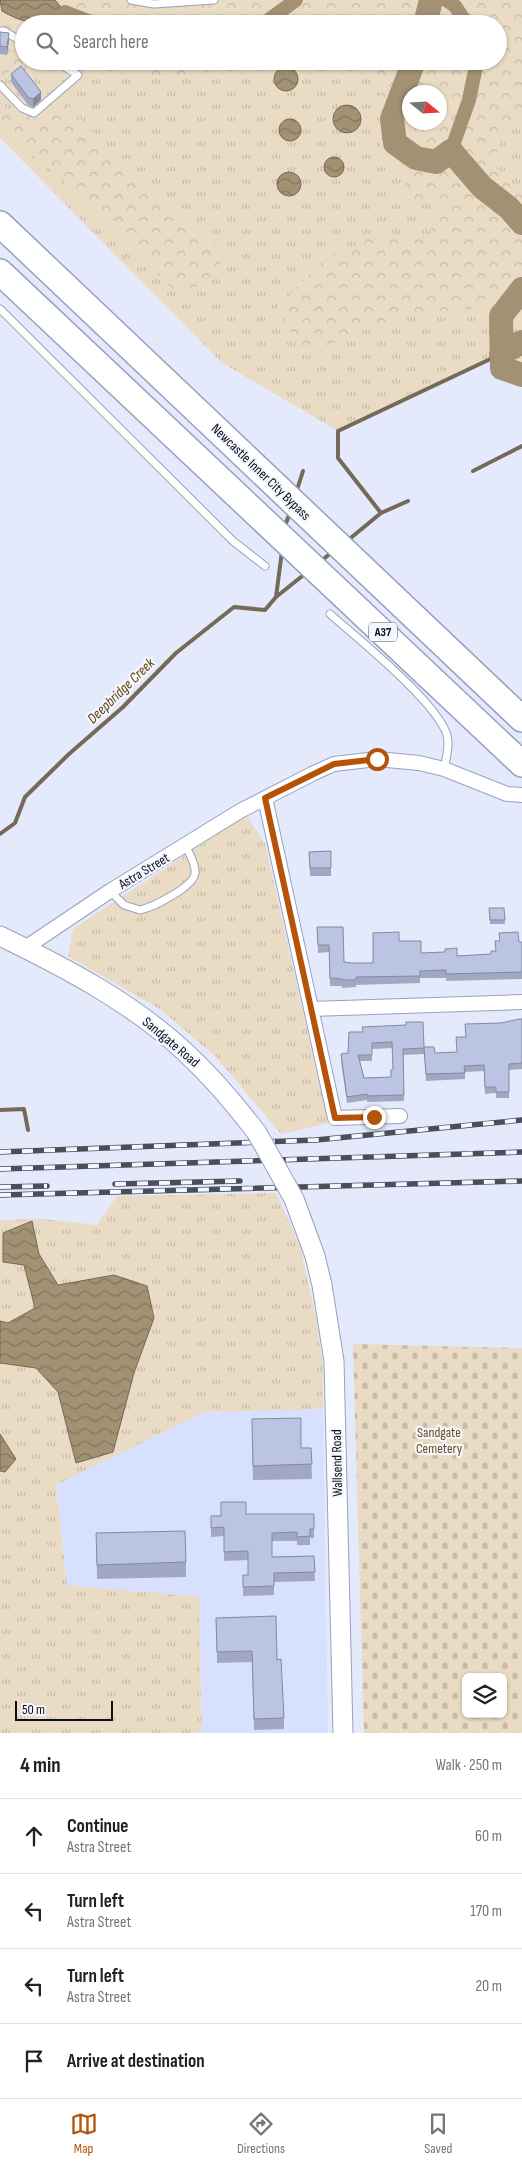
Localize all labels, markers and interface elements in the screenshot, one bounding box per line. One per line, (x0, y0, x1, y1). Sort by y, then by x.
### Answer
search box (15, 15, 507, 70)
icon: search (33, 29, 61, 57)
text: Search here (73, 31, 149, 54)
north arrow (402, 85, 447, 130)
street label: Newcastle Inner City Bypass (208, 420, 314, 524)
road number: A37 (369, 622, 397, 642)
water label: Deepbridge Creek (83, 654, 159, 728)
route start (366, 748, 389, 771)
street label: Astra Street (115, 849, 172, 893)
street label: Sandgate Road (139, 1013, 203, 1071)
route end (363, 1106, 386, 1129)
park label: Sandgate Cemetery (416, 1424, 463, 1457)
street label: Wallsend Road (328, 1429, 346, 1497)
map controls (462, 1673, 507, 1718)
button: layers (462, 1673, 507, 1718)
scale bar (15, 1698, 112, 1721)
text: 50 m (22, 1701, 45, 1718)
text: 4 min (20, 1753, 61, 1778)
text: Walk · 250 m (436, 1756, 502, 1775)
text: Continue (67, 1815, 128, 1838)
icon: ahead (20, 1822, 48, 1850)
text: 60 m (475, 1827, 502, 1846)
text: Astra Street (67, 1838, 131, 1857)
text: Turn left (67, 1890, 124, 1913)
icon: left (20, 1897, 48, 1925)
text: 170 m (470, 1902, 502, 1921)
text: Astra Street (67, 1913, 131, 1932)
text: Turn left (67, 1965, 124, 1988)
icon: left (20, 1972, 48, 2000)
text: 20 m (475, 1977, 502, 1996)
text: Astra Street (67, 1988, 131, 2007)
icon: arrive (20, 2047, 48, 2075)
text: Arrive at destination (67, 2050, 205, 2073)
tab: Map (70, 2110, 98, 2157)
tab: Directions (237, 2110, 285, 2157)
tab: Saved (424, 2110, 452, 2157)

